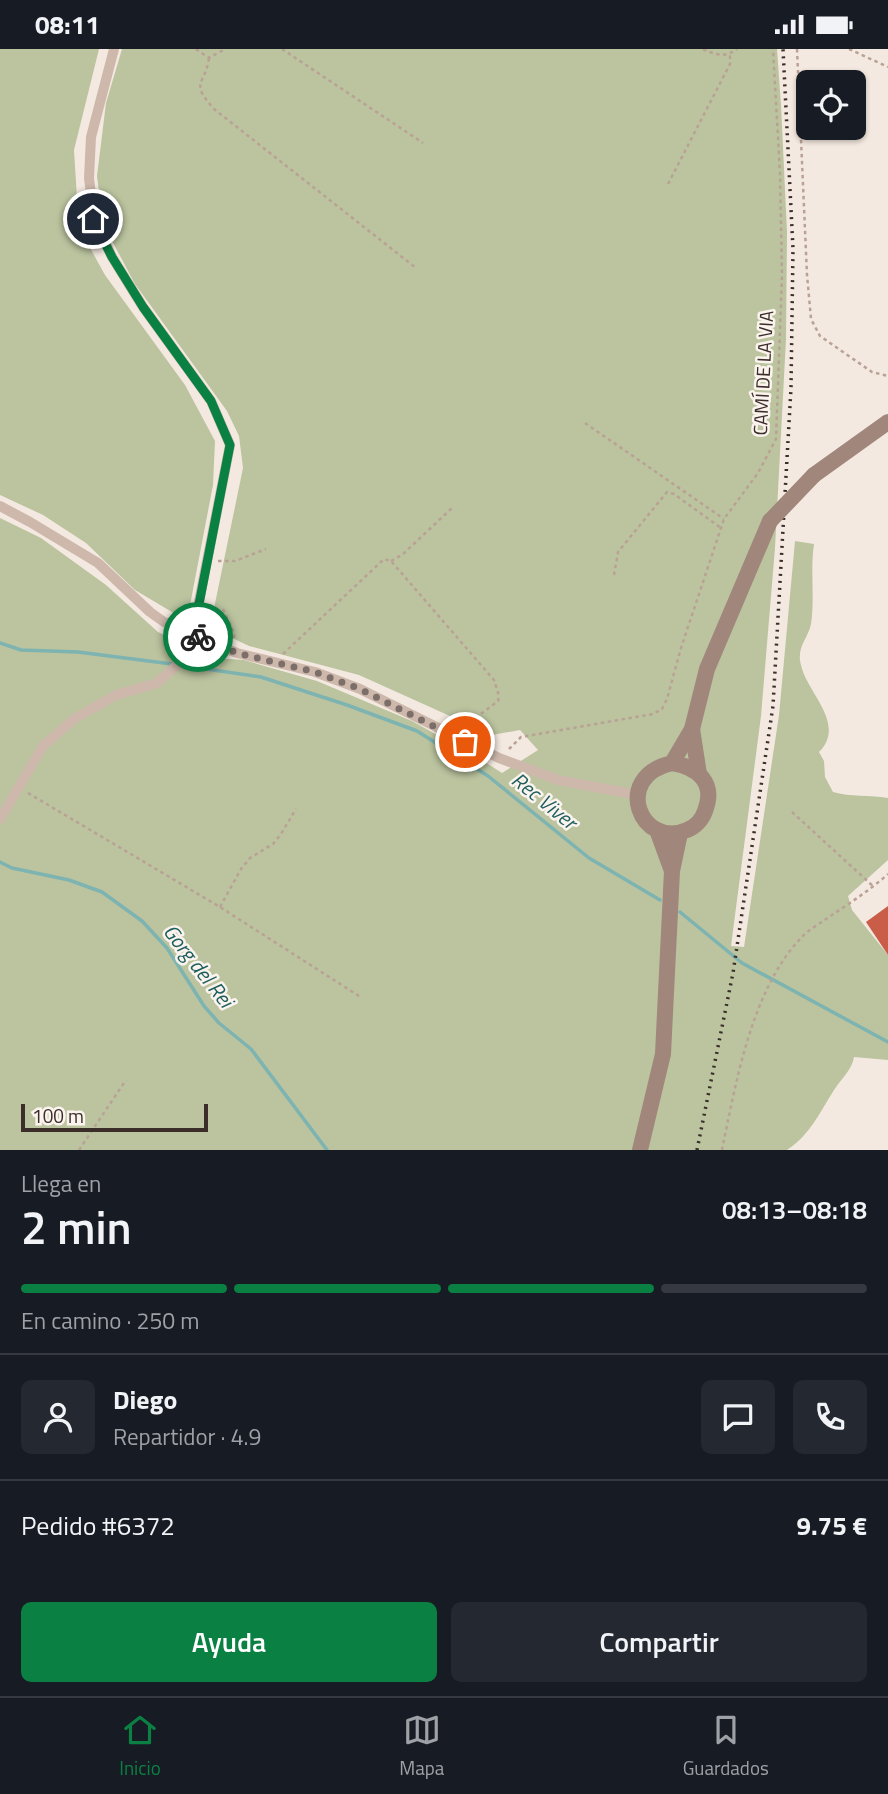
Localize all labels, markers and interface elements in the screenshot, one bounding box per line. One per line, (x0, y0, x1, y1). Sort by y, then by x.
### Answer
text: 08:11 (35, 5, 100, 44)
map controls (796, 70, 866, 140)
button: locate (796, 70, 866, 140)
pin (63, 189, 123, 249)
icon: home (74, 200, 112, 238)
street label: CAMÍ DE LA VIA (745, 310, 780, 436)
courier (163, 602, 233, 672)
icon: bike (179, 618, 217, 656)
pin (435, 712, 495, 772)
icon: bag (446, 723, 484, 761)
water label: Rec Viver (505, 764, 586, 838)
water label: Gorg del Rei (156, 917, 243, 1016)
scale bar (21, 1101, 208, 1133)
text: 100 m (32, 1101, 84, 1130)
text: Llega en (21, 1166, 101, 1201)
text: 08:13–08:18 (722, 1190, 867, 1229)
text: 2 min (21, 1192, 132, 1262)
text: En camino · 250 m (21, 1303, 199, 1338)
button: person (21, 1380, 95, 1454)
text: Diego (113, 1380, 177, 1419)
button: chat (701, 1380, 775, 1454)
button: phone (793, 1380, 867, 1454)
text: Repartidor · 4.9 (113, 1419, 261, 1454)
text: Pedido #6372 (21, 1506, 175, 1545)
text: 9.75 € (796, 1506, 867, 1545)
button: Ayuda (21, 1602, 437, 1682)
button: Compartir (451, 1602, 867, 1682)
tab: Inicio (119, 1711, 161, 1782)
tab: Mapa (399, 1711, 444, 1782)
tab: Guardados (683, 1711, 769, 1782)

